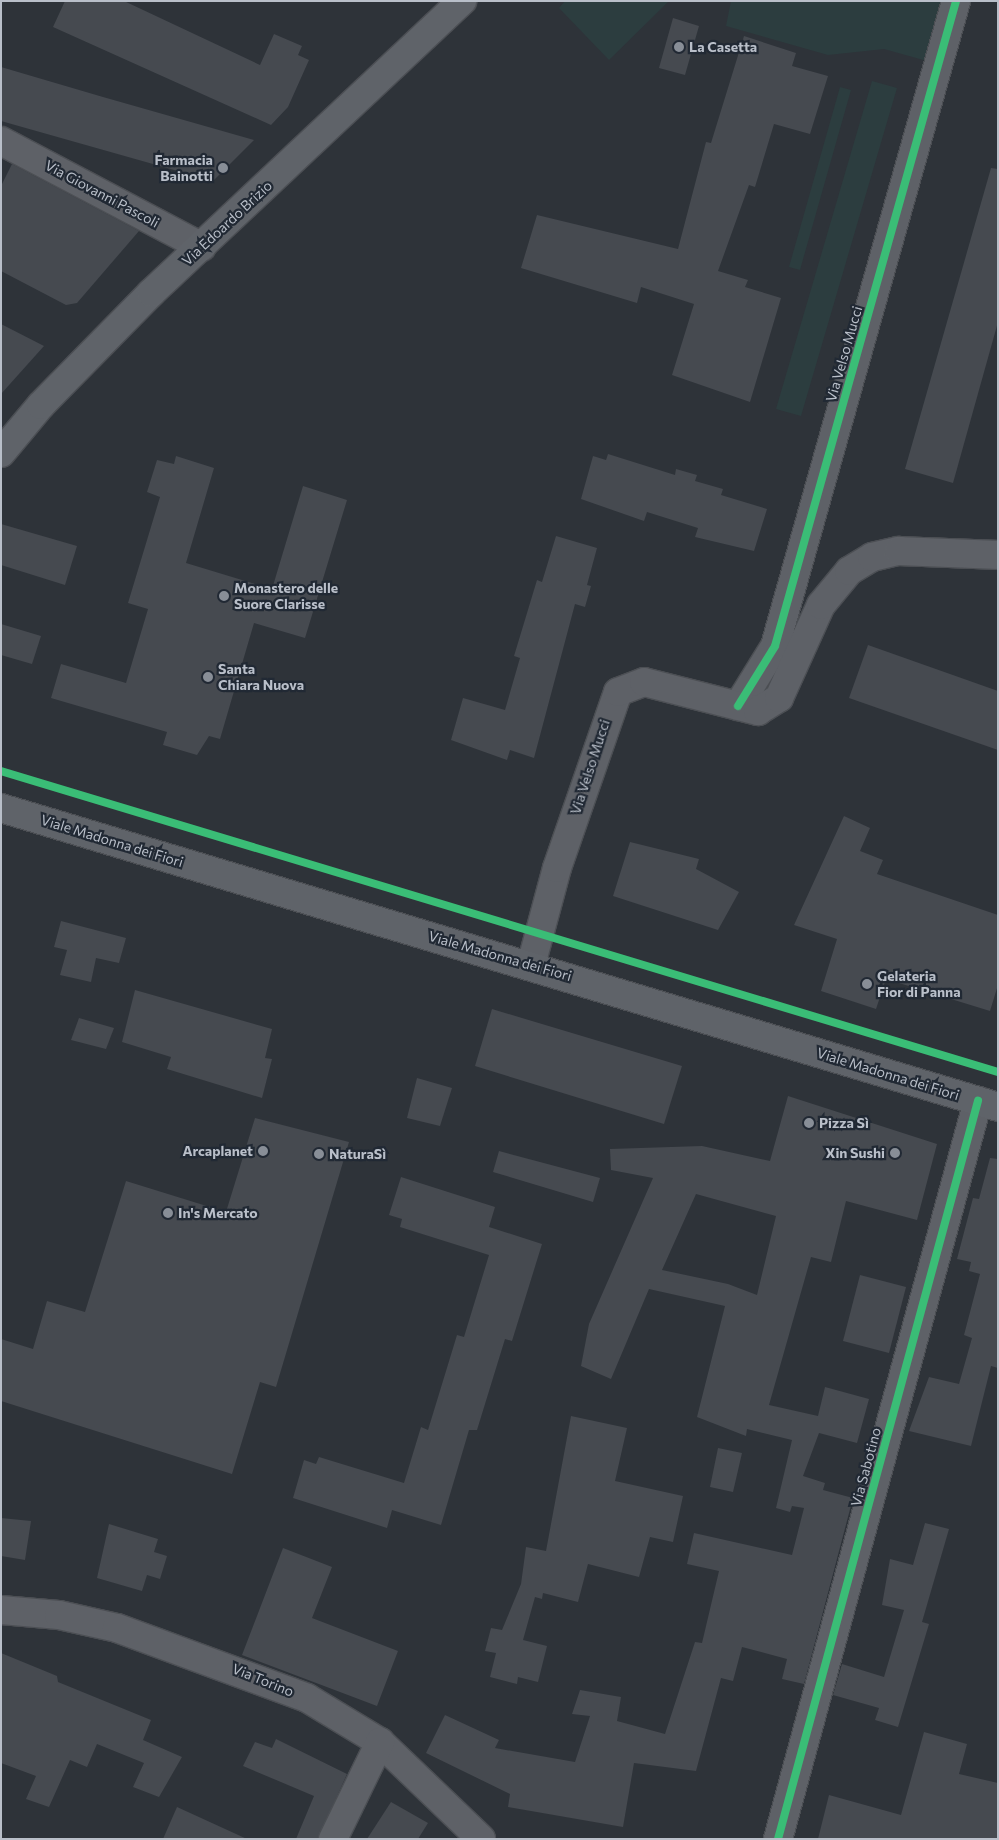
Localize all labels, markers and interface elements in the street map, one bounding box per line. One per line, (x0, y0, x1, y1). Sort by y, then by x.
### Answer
place label: La Casetta (689, 39, 757, 55)
marker: La Casetta (673, 41, 685, 53)
place label: Farmacia Bainotti (154, 152, 213, 184)
street label: Via Giovanni Pascoli (42, 157, 162, 231)
marker: Farmacia Bainotti (217, 162, 229, 174)
street label: Via Edoardo Brizio (179, 177, 275, 269)
street label: Via Velso Mucci (822, 304, 866, 404)
place label: Monastero delle Suore Clarisse (234, 580, 338, 612)
marker: Monastero delle Suore Clarisse (218, 590, 230, 602)
place label: Santa Chiara Nuova (218, 661, 304, 694)
marker: Santa Chiara Nuova (202, 671, 214, 683)
street label: Via Velso Mucci (567, 717, 613, 817)
street label: Viale Madonna dei Fiori (39, 811, 185, 871)
street label: Viale Madonna dei Fiori (426, 928, 574, 984)
place label: Gelateria Fior di Panna (877, 968, 961, 1000)
marker: Gelateria Fior di Panna (861, 978, 873, 990)
street label: Viale Madonna dei Fiori (815, 1044, 961, 1104)
place label: Pizza Sì (819, 1115, 869, 1131)
marker: Pizza Sì (803, 1117, 815, 1129)
place label: Arcaplanet (182, 1143, 253, 1159)
marker: Arcaplanet (257, 1145, 269, 1157)
place label: Xin Sushi (825, 1145, 885, 1161)
place label: NaturaSì (329, 1146, 386, 1162)
marker: Xin Sushi (889, 1147, 901, 1159)
marker: NaturaSì (313, 1148, 325, 1160)
place label: In's Mercato (178, 1205, 258, 1221)
marker: In's Mercato (162, 1207, 174, 1219)
street label: Via Sabotino (847, 1426, 885, 1508)
street label: Via Torino (230, 1660, 296, 1700)

